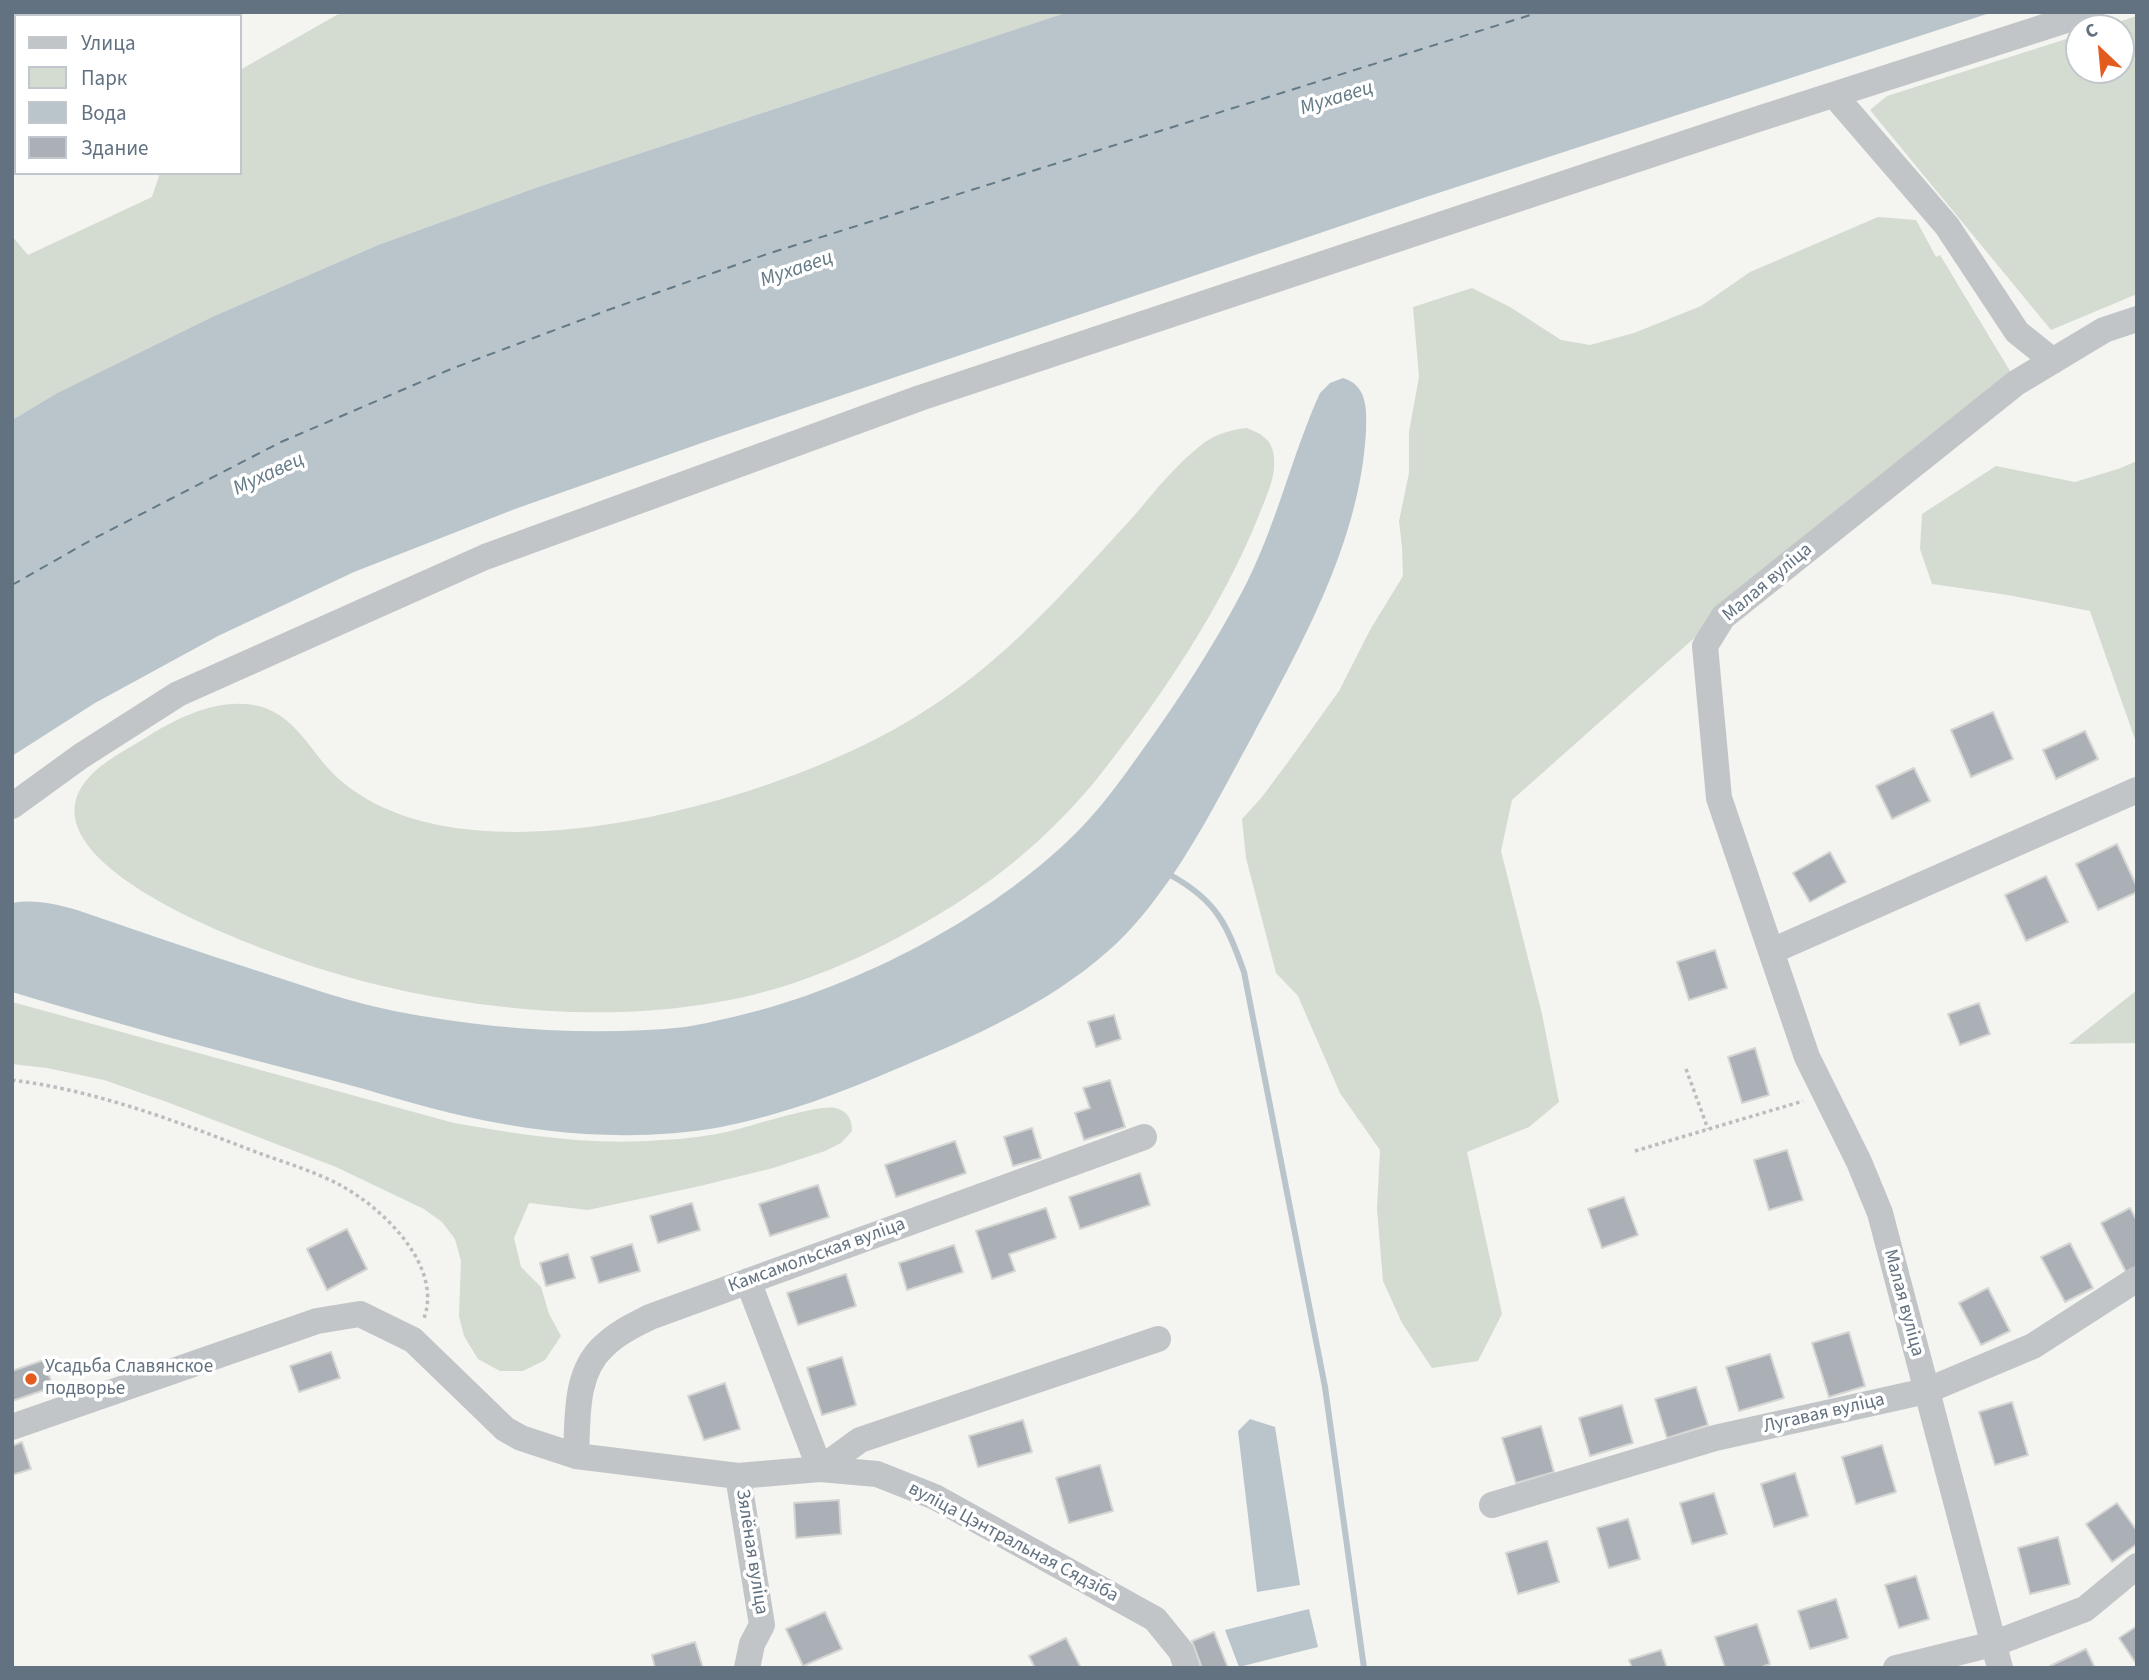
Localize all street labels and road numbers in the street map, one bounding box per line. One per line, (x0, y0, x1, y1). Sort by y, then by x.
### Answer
street label: Малая вуліца (1719, 539, 1817, 627)
street label: Камсамольская вуліца (725, 1213, 909, 1299)
street label: Малая вуліца (1878, 1247, 1928, 1359)
street label: Лугавая вуліца (1761, 1389, 1887, 1439)
street label: вуліца Цэнтральная Сядзіба (904, 1478, 1122, 1608)
street label: Зялёная вуліца (730, 1488, 772, 1616)

